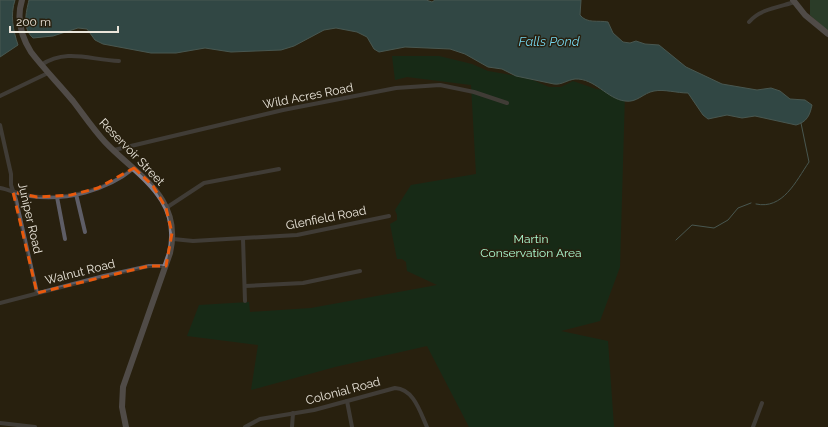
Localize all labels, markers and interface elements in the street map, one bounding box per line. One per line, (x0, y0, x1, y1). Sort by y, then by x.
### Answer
scale bar (10, 8, 118, 34)
text: 200 m (16, 15, 51, 29)
water label: Falls Pond (518, 34, 580, 49)
street label: Wild Acres Road (262, 80, 354, 112)
street label: Reservoir Street (96, 116, 168, 188)
street label: Juniper Road (15, 181, 45, 255)
street label: Glenfield Road (285, 203, 367, 233)
park label: Martin Conservation Area (480, 232, 582, 260)
street label: Walnut Road (44, 257, 116, 287)
street label: Colonial Road (304, 374, 382, 408)

